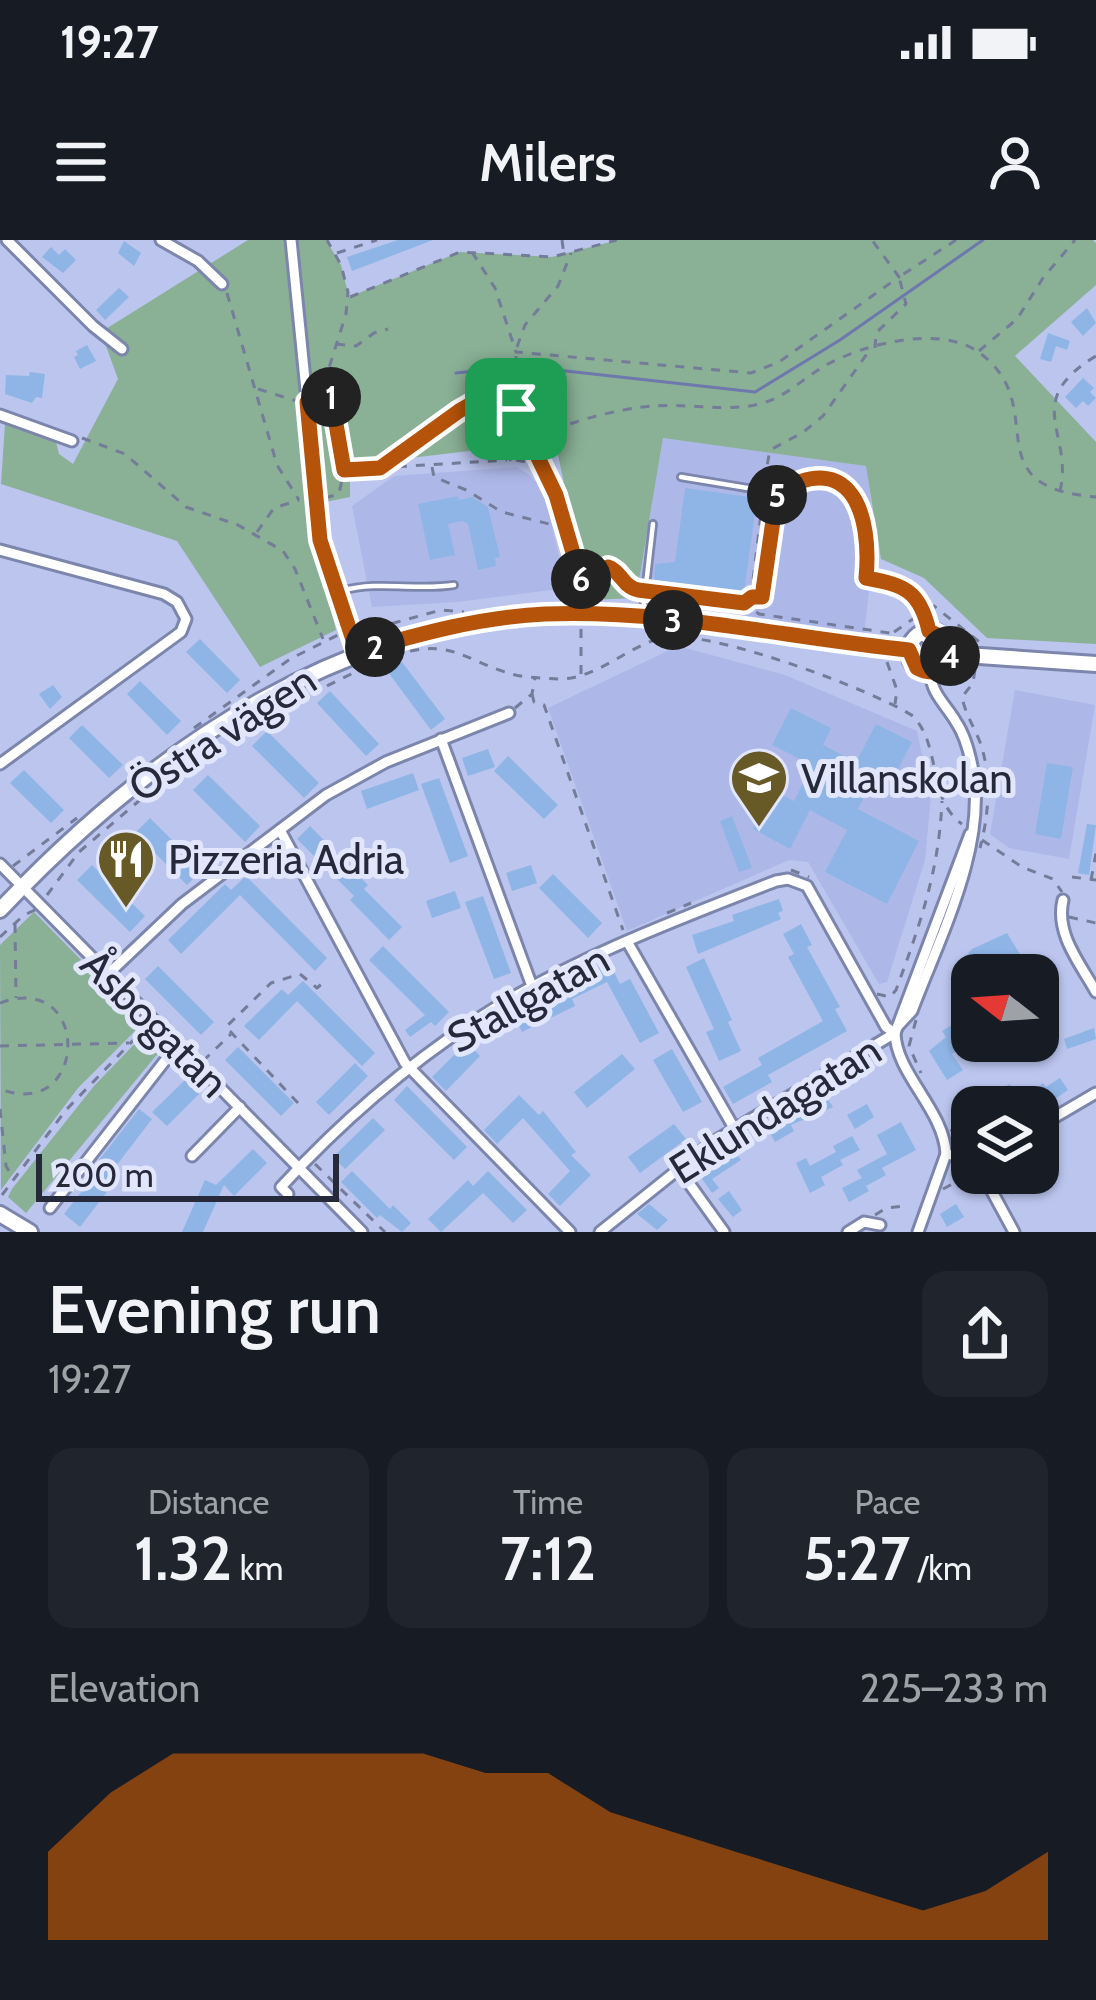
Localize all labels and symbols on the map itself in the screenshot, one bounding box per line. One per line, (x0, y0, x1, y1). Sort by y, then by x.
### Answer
pin (465, 358, 567, 460)
pin: 1 (301, 367, 361, 427)
pin: 5 (747, 465, 807, 525)
pin: 6 (551, 549, 611, 609)
pin: 3 (643, 590, 703, 650)
pin: 2 (345, 617, 405, 677)
pin: 4 (920, 626, 980, 686)
street label: Östra vägen (119, 653, 325, 813)
school or university icon: Villanskolan (728, 747, 790, 829)
place label: Villanskolan (801, 752, 1013, 804)
restaurant icon: Pizzeria Adria (95, 828, 157, 910)
place label: Pizzeria Adria (168, 833, 404, 885)
street label: Stallgatan (438, 932, 618, 1064)
street label: Åsbogatan (70, 938, 240, 1108)
north arrow (951, 954, 1059, 1062)
street label: Eklundagatan (660, 1024, 890, 1194)
scale bar (36, 1148, 339, 1201)

